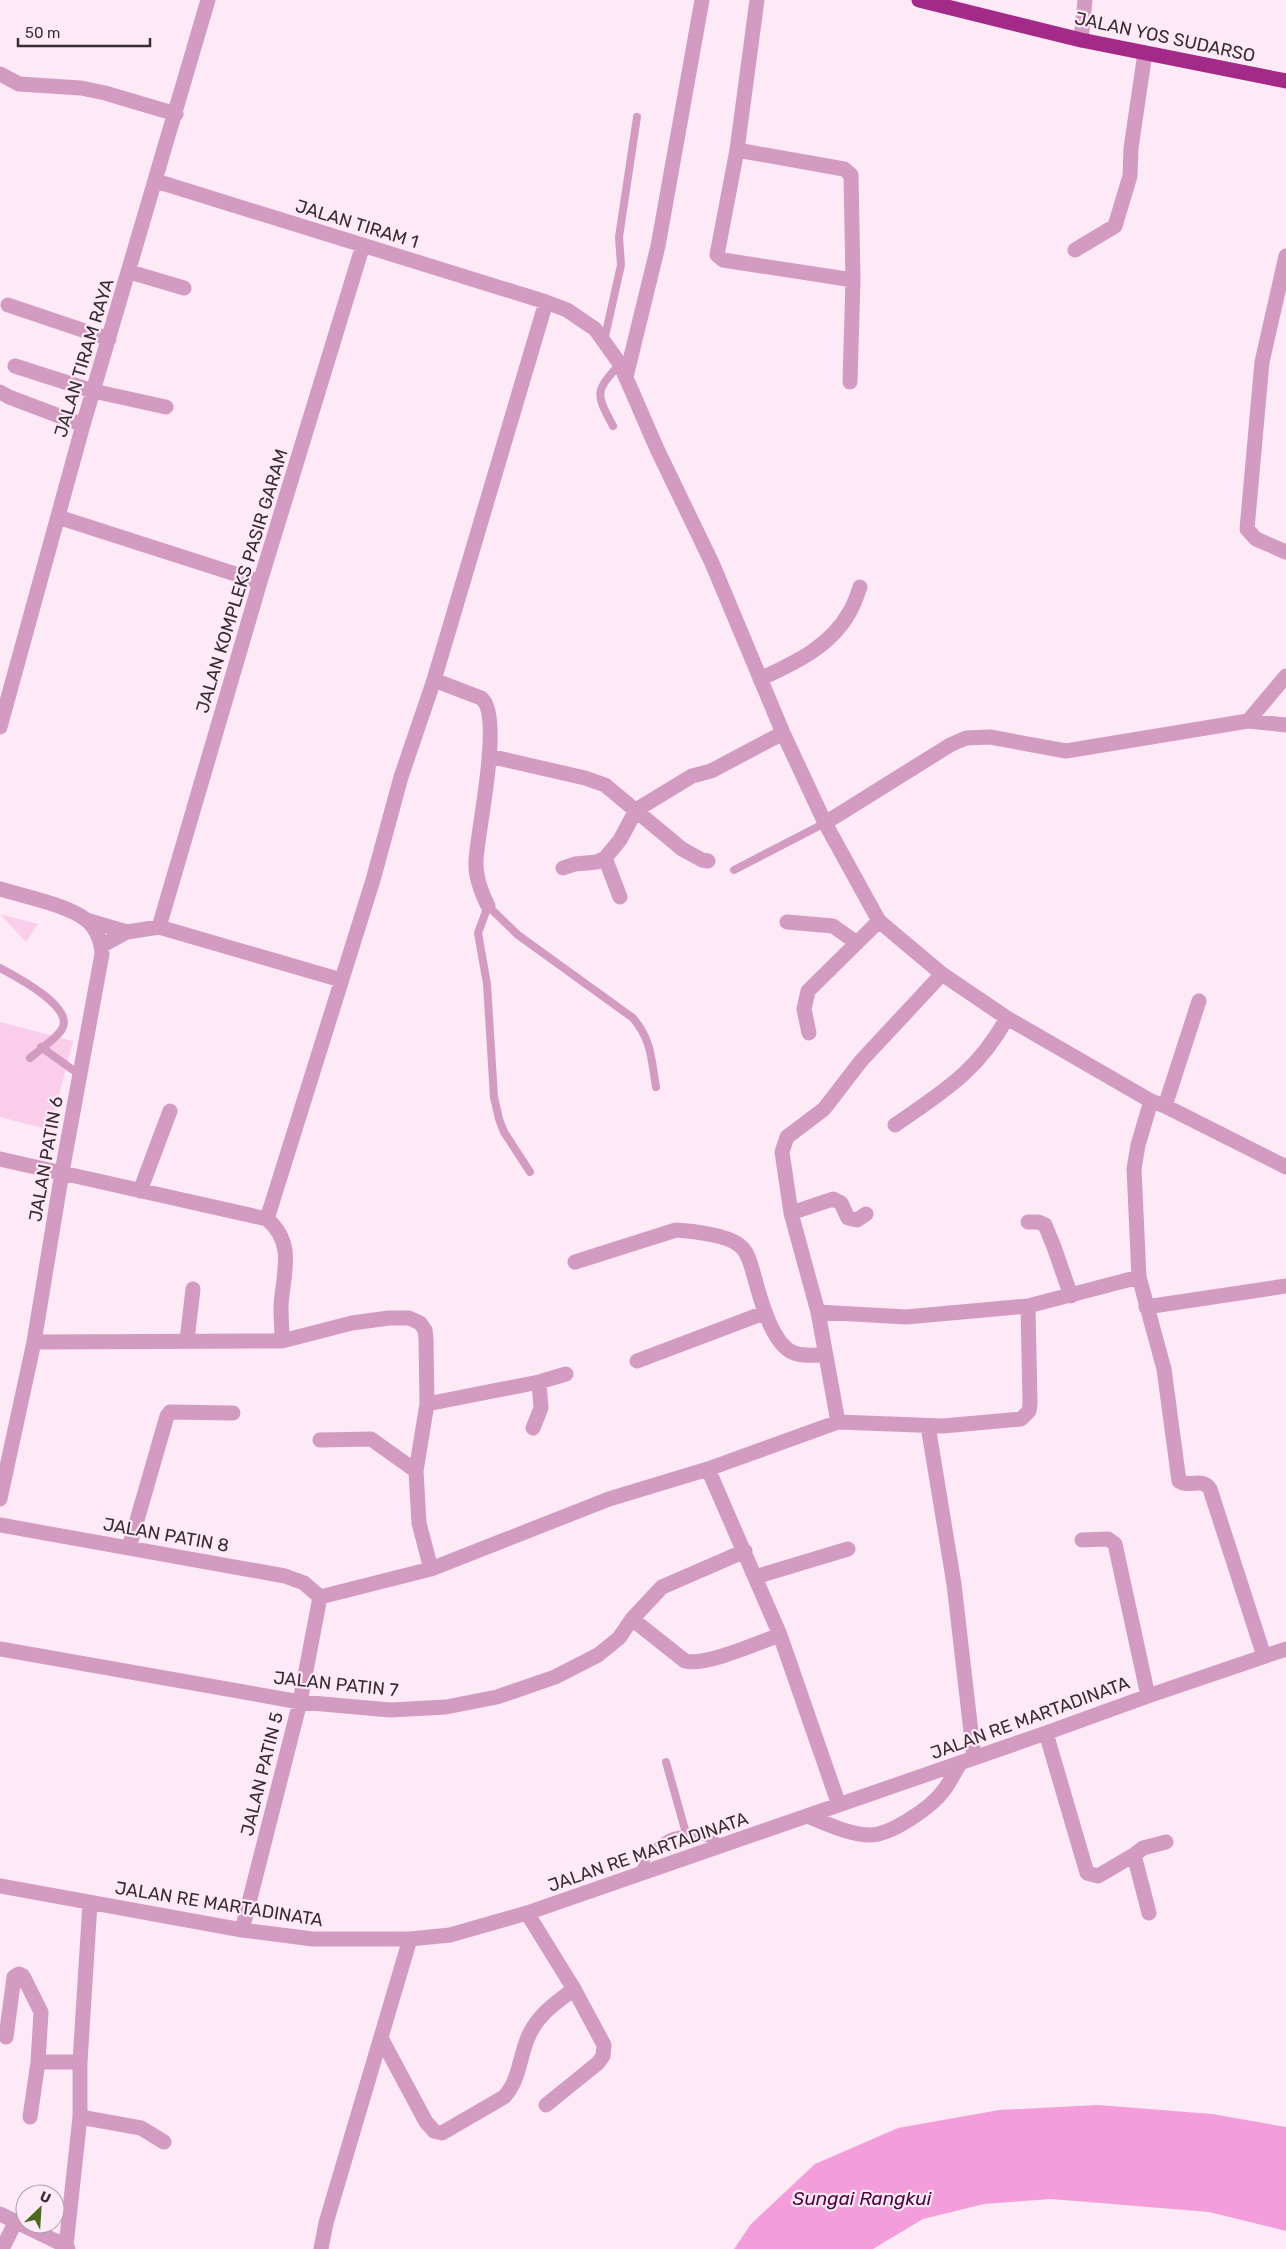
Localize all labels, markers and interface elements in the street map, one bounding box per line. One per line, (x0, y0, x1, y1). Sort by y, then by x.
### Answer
street label: JALAN YOS SUDARSO (1073, 7, 1257, 67)
scale bar (18, 15, 150, 47)
text: 50 m (25, 24, 60, 42)
street label: JALAN TIRAM 1 (293, 195, 421, 253)
street label: JALAN TIRAM RAYA (49, 276, 119, 440)
street label: JALAN KOMPLEKS PASIR GARAM (191, 446, 293, 716)
street label: JALAN PATIN 6 (24, 1094, 68, 1223)
street label: JALAN PATIN 8 (101, 1513, 231, 1557)
street label: JALAN PATIN 7 (272, 1667, 400, 1701)
street label: JALAN RE MARTADINATA (927, 1672, 1133, 1764)
street label: JALAN PATIN 5 (236, 1710, 288, 1838)
street label: JALAN RE MARTADINATA (545, 1807, 751, 1897)
street label: JALAN RE MARTADINATA (113, 1877, 325, 1931)
north arrow (15, 2184, 65, 2234)
water label: Sungai Rangkui (793, 2187, 932, 2210)
text: U (37, 2188, 53, 2208)

